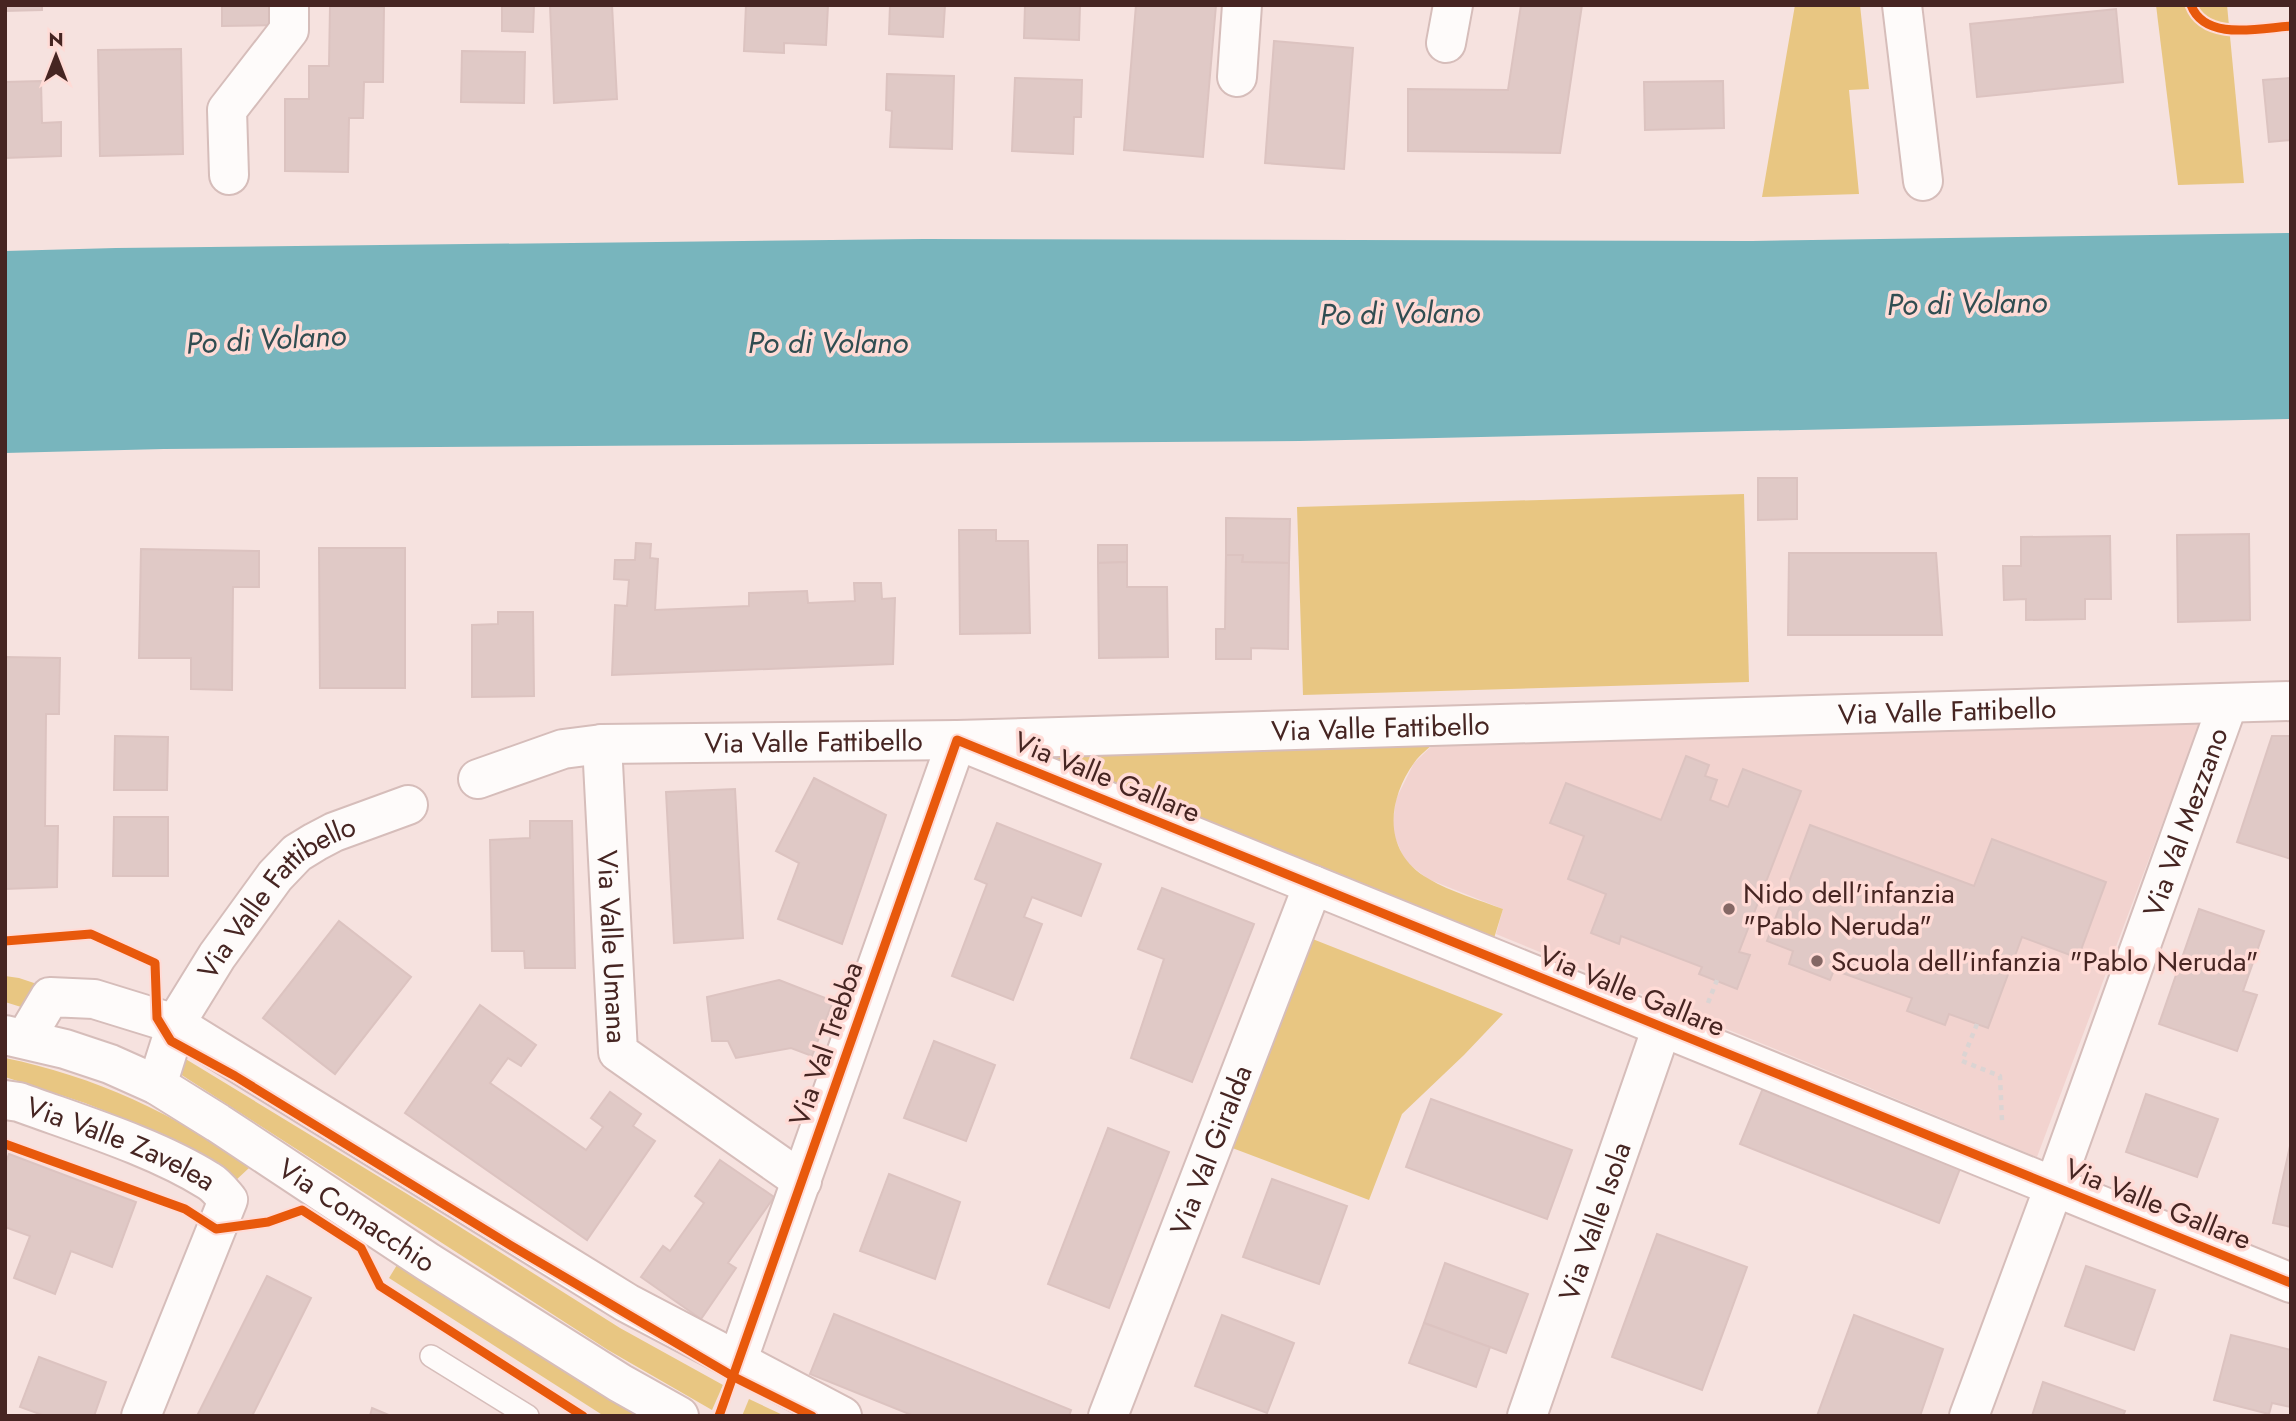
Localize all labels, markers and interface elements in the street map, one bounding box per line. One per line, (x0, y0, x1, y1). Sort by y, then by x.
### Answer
north arrow (21, 21, 91, 91)
text: N (48, 26, 64, 53)
water label: Po di Volano (1886, 280, 2048, 326)
water label: Po di Volano (1319, 290, 1481, 336)
water label: Po di Volano (185, 313, 347, 365)
water label: Po di Volano (748, 321, 908, 364)
street label: Via Valle Fattibello (1837, 687, 2057, 735)
street label: Via Valle Fattibello (1271, 704, 1490, 751)
street label: Via Valle Fattibello (704, 720, 923, 763)
street label: Via Valle Gallare (1008, 721, 1206, 833)
street label: Via Val Mezzano (2132, 722, 2238, 922)
street label: Via Valle Fattibello (187, 805, 361, 987)
street label: Via Valle Umana (587, 849, 638, 1044)
place label: Nido dell'infanzia "Pablo Neruda" (1743, 873, 1955, 946)
marker: Nido dell'infanzia "Pablo Neruda" (1721, 901, 1737, 917)
street label: Via Valle Gallare (1533, 935, 1731, 1047)
place label: Scuola dell'infanzia "Pablo Neruda" (1831, 941, 2259, 982)
marker: Scuola dell'infanzia "Pablo Neruda" (1809, 953, 1825, 969)
street label: Via Val Trebba (779, 956, 873, 1132)
street label: Via Val Giralda (1159, 1059, 1262, 1241)
street label: Via Valle Zavelea (20, 1086, 224, 1201)
street label: Via Valle Isola (1548, 1136, 1641, 1306)
street label: Via Comacchio (270, 1148, 444, 1282)
street label: Via Valle Gallare (2059, 1148, 2257, 1260)

